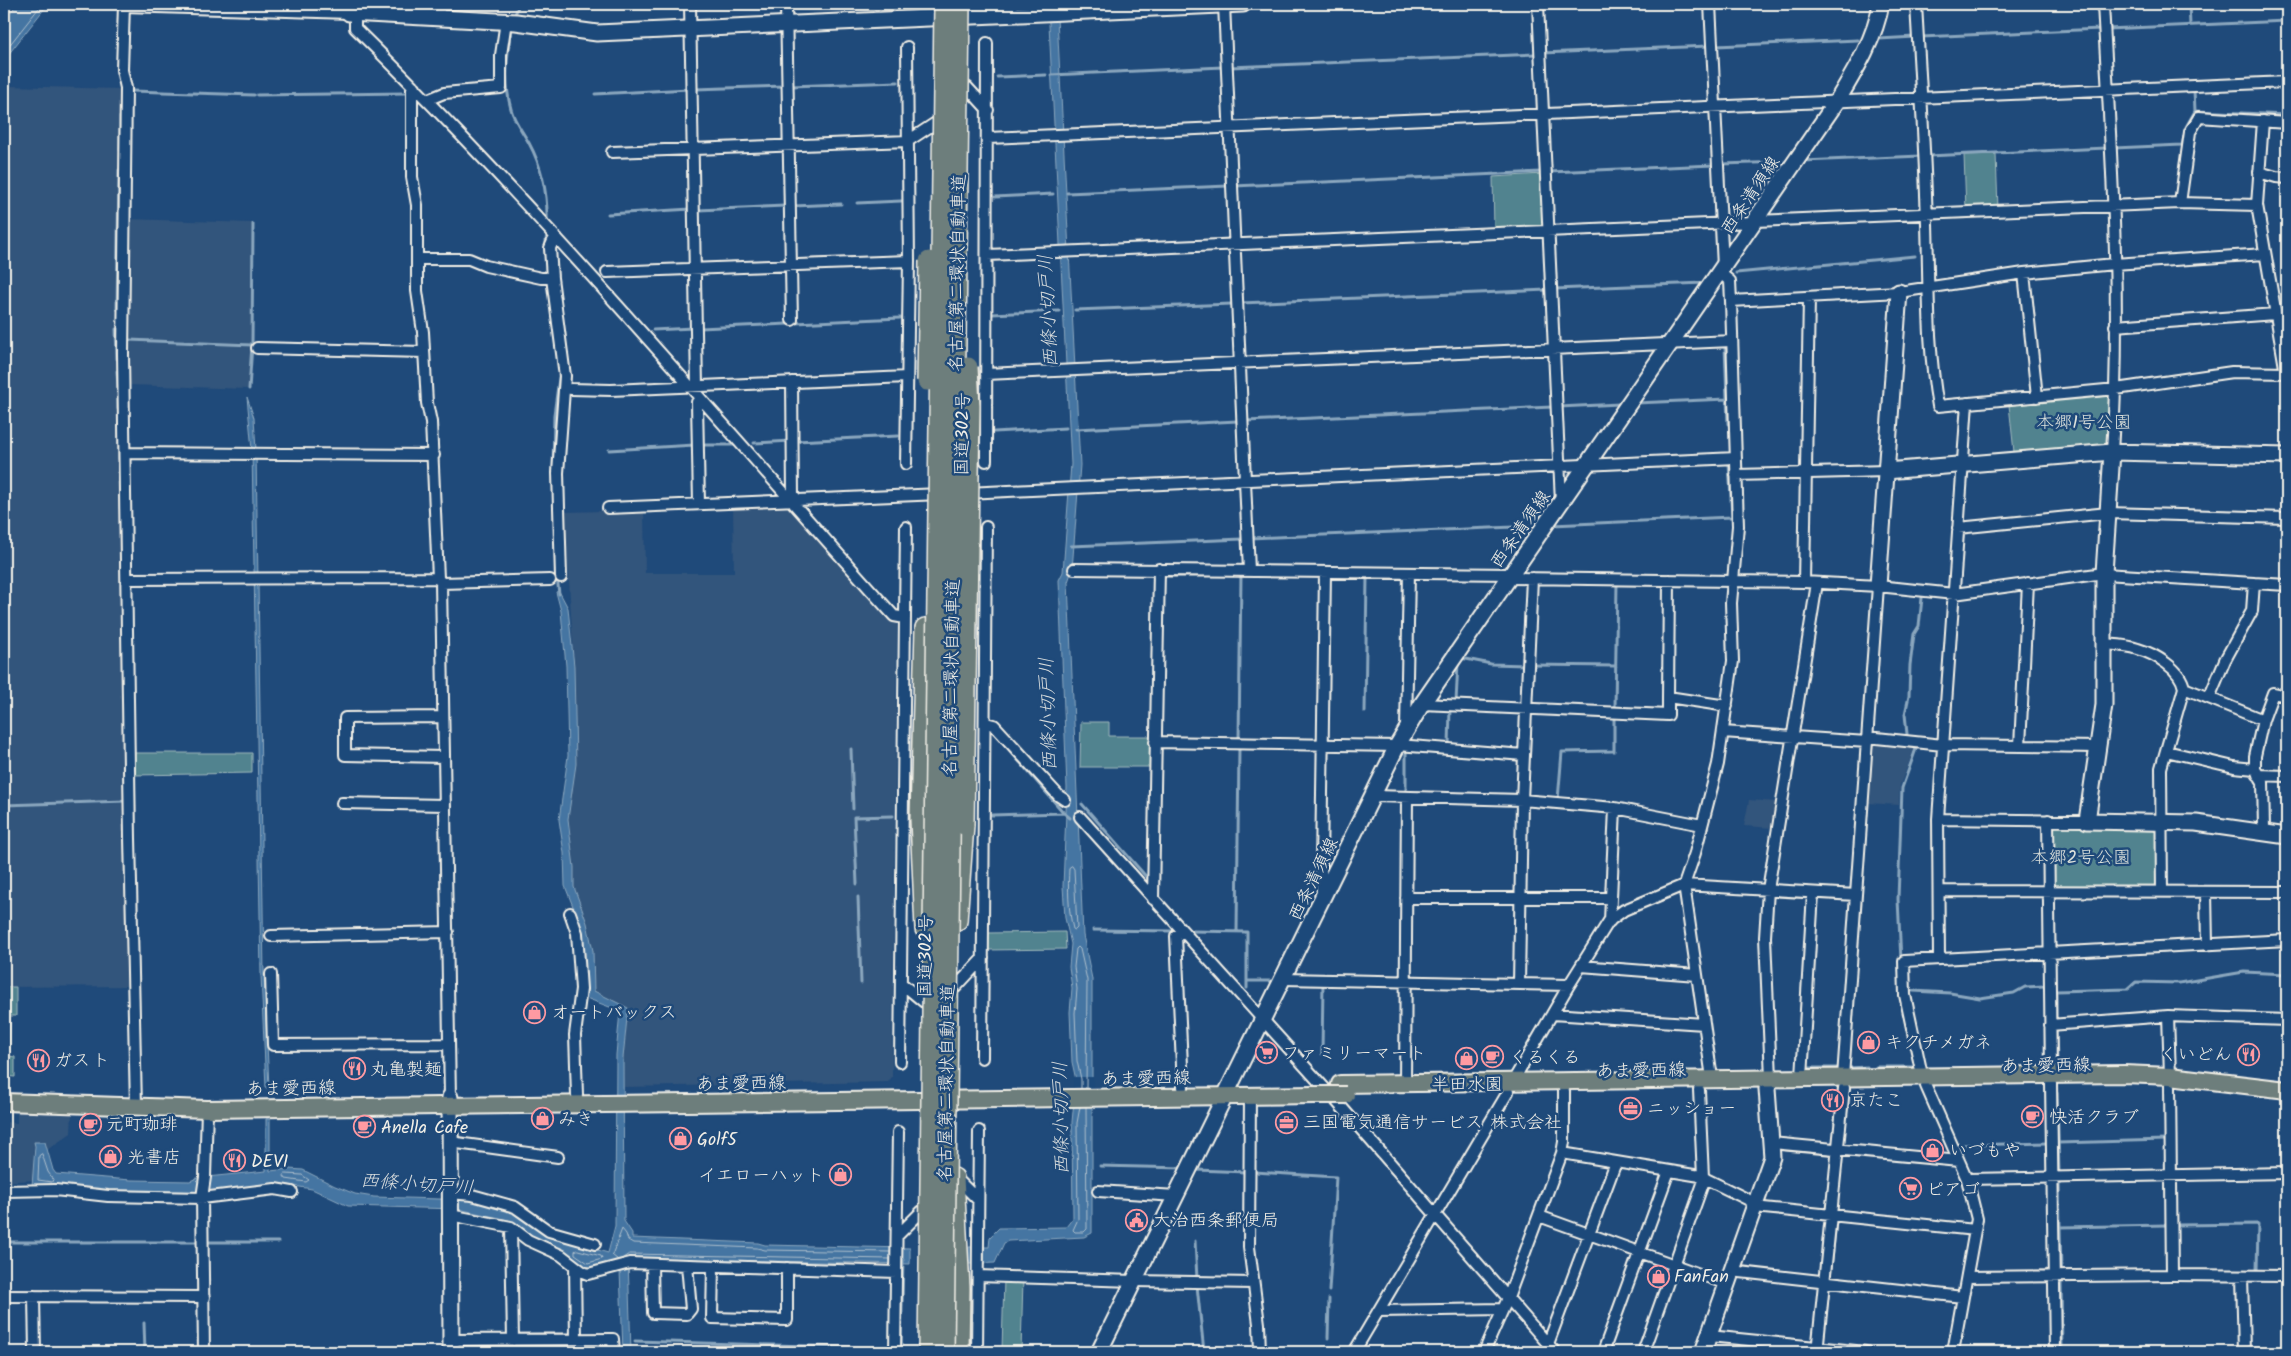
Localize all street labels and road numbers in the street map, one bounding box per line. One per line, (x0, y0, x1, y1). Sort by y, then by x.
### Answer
street label: 西条清須線 (1714, 150, 1788, 241)
street label: 名古屋第二環状自動車道 (942, 174, 975, 372)
street label: 国道302号 (948, 392, 979, 476)
street label: 西条清須線 (1484, 485, 1559, 575)
street label: 名古屋第二環状自動車道 (936, 579, 969, 777)
street label: 西条清須線 (1282, 833, 1347, 926)
street label: 国道302号 (911, 914, 942, 998)
street label: 名古屋第二環状自動車道 (931, 984, 964, 1182)
street label: あま愛西線 (2001, 1051, 2091, 1082)
street label: あま愛西線 (1596, 1056, 1686, 1087)
street label: あま愛西線 (1101, 1064, 1191, 1095)
street label: あま愛西線 (696, 1069, 786, 1100)
street label: あま愛西線 (246, 1074, 336, 1105)

